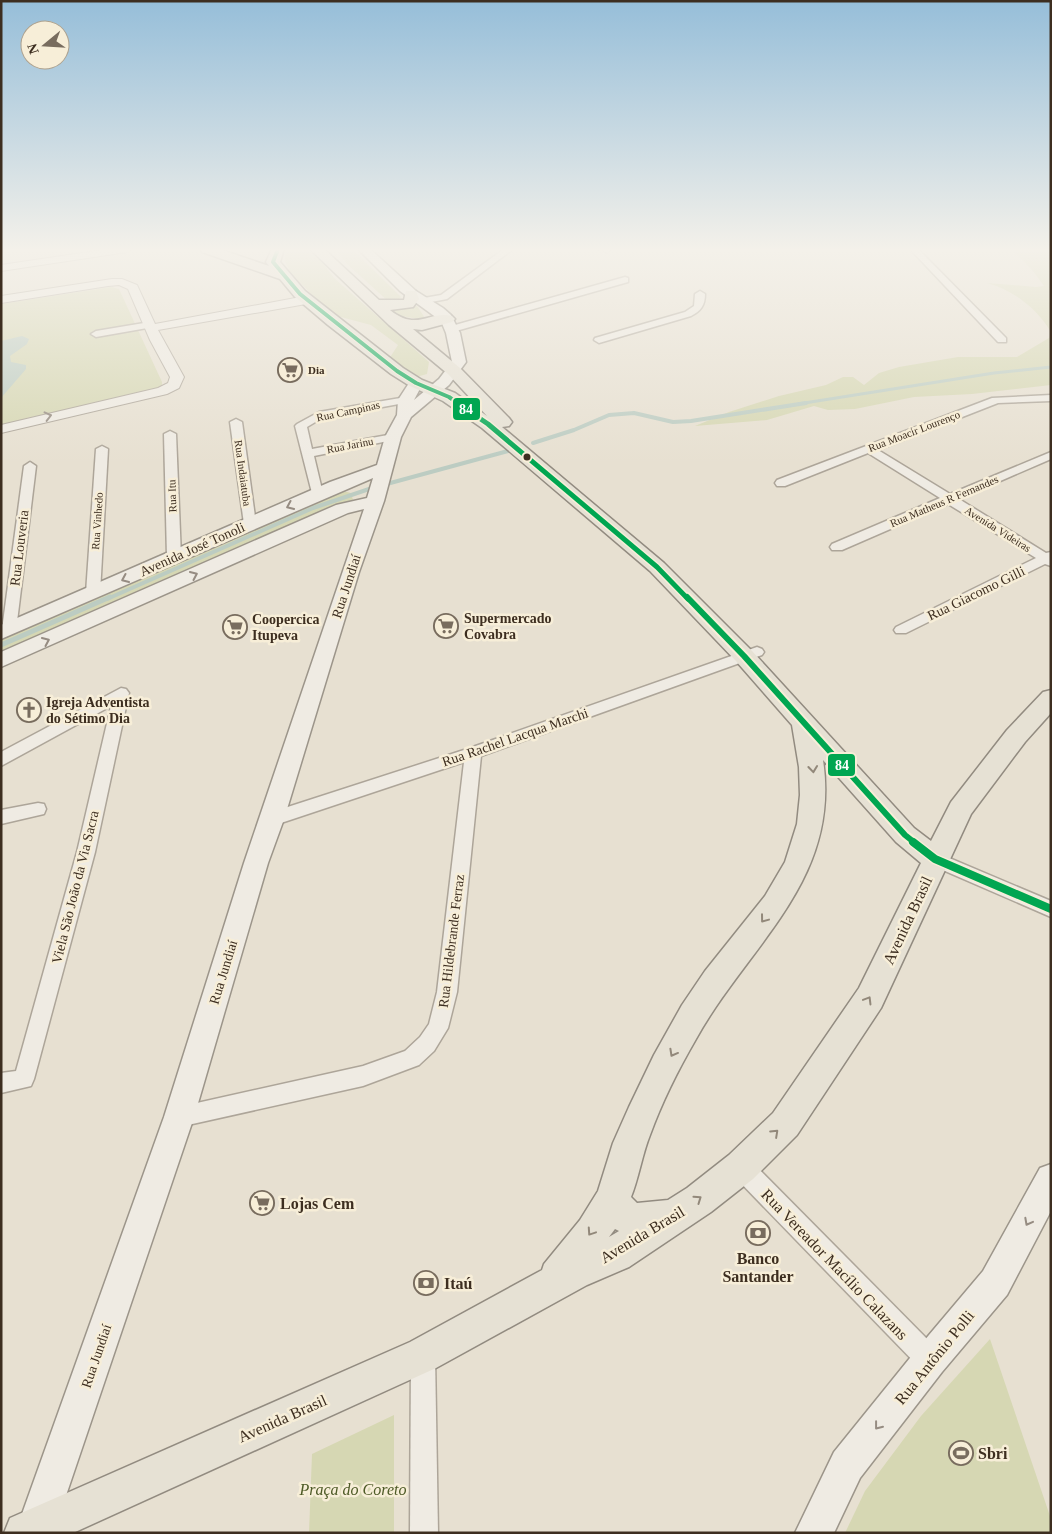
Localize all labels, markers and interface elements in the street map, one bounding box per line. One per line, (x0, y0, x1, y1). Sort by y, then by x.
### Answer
north arrow (20, 20, 70, 70)
text: N (24, 42, 42, 56)
supermarket icon: Dia (277, 357, 303, 383)
place label: Dia (308, 364, 325, 376)
line badge: 84 (452, 397, 481, 421)
street label: Rua Campinas (315, 398, 381, 424)
text: 84 (459, 402, 473, 417)
street label: Rua Moacir Lourenço (867, 408, 962, 454)
one-way arrow (44, 412, 52, 422)
street label: Rua Jarinu (326, 434, 375, 455)
street label: Rua Indaiatuba (232, 439, 254, 507)
unlabelled marker (522, 452, 532, 462)
street label: Rua Matheus R Fernandes (888, 473, 1000, 529)
street label: Rua Itu (165, 479, 179, 513)
street label: Rua Vinhedo (89, 491, 105, 550)
one-way arrow (286, 500, 295, 511)
street label: Avenida Videiras (963, 504, 1033, 554)
street label: Rua Louveria (7, 508, 32, 587)
street label: Avenida José Tonoli (137, 519, 247, 579)
street label: Rua Jundiaí (329, 552, 364, 620)
street label: Rua Giacomo Gilli (925, 563, 1027, 624)
one-way arrow (189, 570, 198, 581)
one-way arrow (121, 572, 130, 583)
place label: Supermercado Covabra (464, 611, 552, 642)
place label: Coopercica Itupeva (252, 612, 319, 643)
supermarket icon: Supermercado Covabra (433, 613, 459, 639)
supermarket icon: Coopercica Itupeva (222, 614, 248, 640)
one-way arrow (41, 636, 50, 647)
place label: Igreja Adventista do Sétimo Dia (46, 695, 150, 726)
church icon: Igreja Adventista do Sétimo Dia (16, 697, 42, 723)
street label: Rua Rachel Lacqua Marchi (440, 705, 590, 770)
line badge: 84 (827, 753, 856, 777)
text: 84 (835, 758, 849, 773)
one-way arrow (807, 765, 818, 773)
street label: Viela São João da Via Sacra (49, 808, 102, 965)
street label: Rua Hildebrande Ferraz (436, 873, 467, 1009)
street label: Avenida Brasil (880, 873, 936, 967)
one-way arrow (761, 913, 770, 923)
street label: Rua Jundiaí (207, 938, 240, 1006)
one-way arrow (862, 996, 872, 1005)
one-way arrow (670, 1048, 680, 1057)
one-way arrow (770, 1130, 779, 1139)
street label: Rua Vereador Macílio Calazans (758, 1186, 911, 1343)
supermarket icon: Lojas Cem (249, 1190, 275, 1216)
place label: Lojas Cem (280, 1195, 355, 1213)
one-way arrow (692, 1196, 702, 1205)
street label: Avenida Brasil (597, 1202, 688, 1266)
one-way arrow (1024, 1217, 1034, 1226)
bank icon: Banco Santander (745, 1220, 771, 1246)
one-way arrow (588, 1226, 597, 1236)
place label: Banco Santander (722, 1250, 794, 1285)
bank icon: Itaú (413, 1270, 439, 1296)
place label: Itaú (444, 1275, 473, 1292)
street label: Rua Antônio Polli (891, 1307, 978, 1408)
street label: Rua Jundiaí (79, 1322, 114, 1390)
street label: Avenida Brasil (235, 1391, 330, 1446)
one-way arrow (875, 1420, 884, 1430)
sports icon: Sbri (948, 1440, 974, 1466)
place label: Sbri (978, 1445, 1008, 1462)
park label: Praça do Coreto (299, 1481, 406, 1499)

